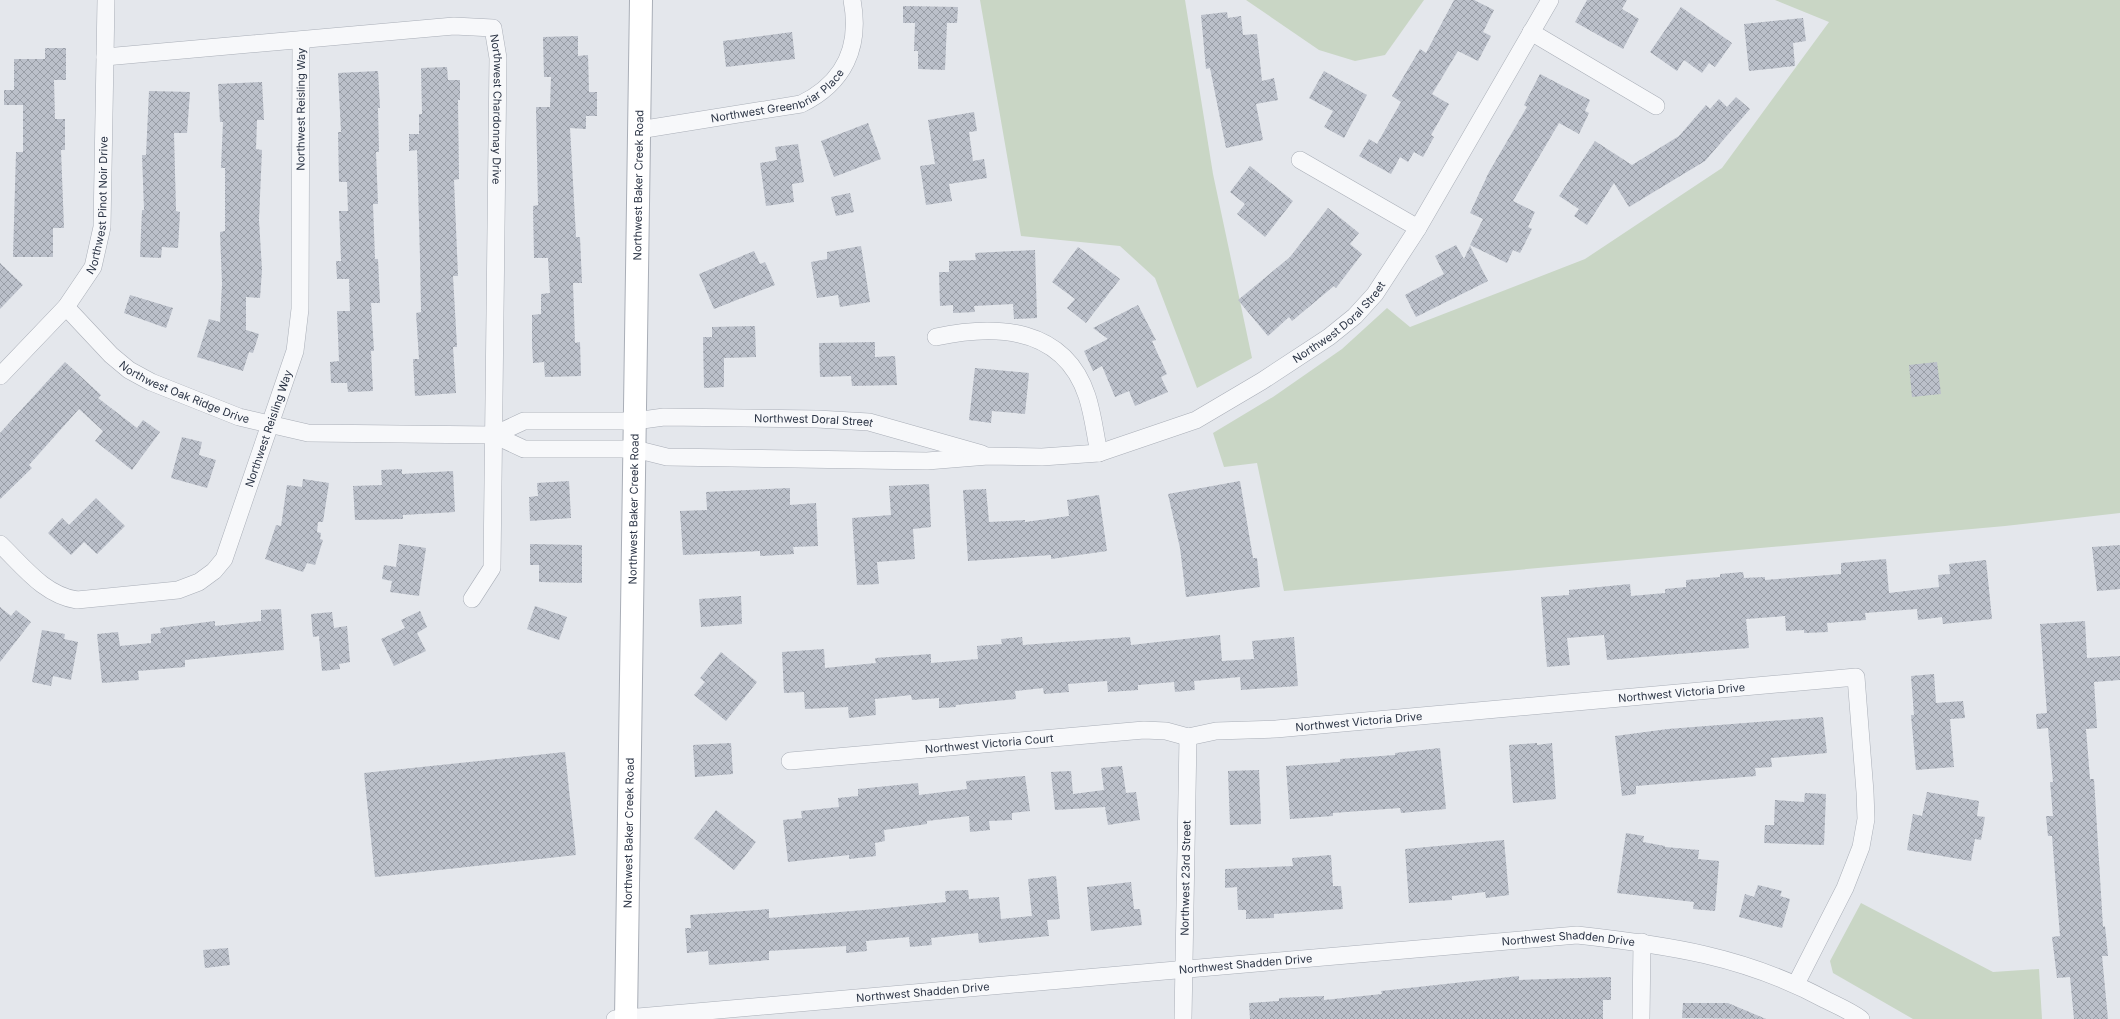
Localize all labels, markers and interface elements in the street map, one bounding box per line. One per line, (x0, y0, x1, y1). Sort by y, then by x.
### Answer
street label: Northwest Chardonnay Drive (487, 33, 505, 185)
street label: Northwest Reisling Way (294, 48, 308, 171)
street label: Northwest Greenbriar Place (710, 66, 847, 125)
street label: Northwest Baker Creek Road (630, 110, 646, 260)
street label: Northwest Pinot Noir Drive (83, 136, 111, 277)
street label: Northwest Doral Street (1290, 278, 1389, 366)
street label: Northwest Oak Ridge Drive (116, 358, 251, 426)
street label: Northwest Reisling Way (242, 368, 295, 489)
street label: Northwest Doral Street (754, 411, 875, 430)
street label: Northwest Baker Creek Road (625, 434, 642, 584)
street label: Northwest Victoria Drive (1617, 680, 1746, 705)
street label: Northwest Victoria Drive (1295, 709, 1423, 734)
street label: Northwest Victoria Court (924, 731, 1055, 756)
street label: Northwest Baker Creek Road (621, 758, 637, 908)
street label: Northwest 23rd Street (1177, 820, 1194, 936)
street label: Northwest Shadden Drive (1501, 928, 1636, 949)
street label: Northwest Shadden Drive (1178, 951, 1313, 977)
street label: Northwest Shadden Drive (856, 979, 990, 1005)

